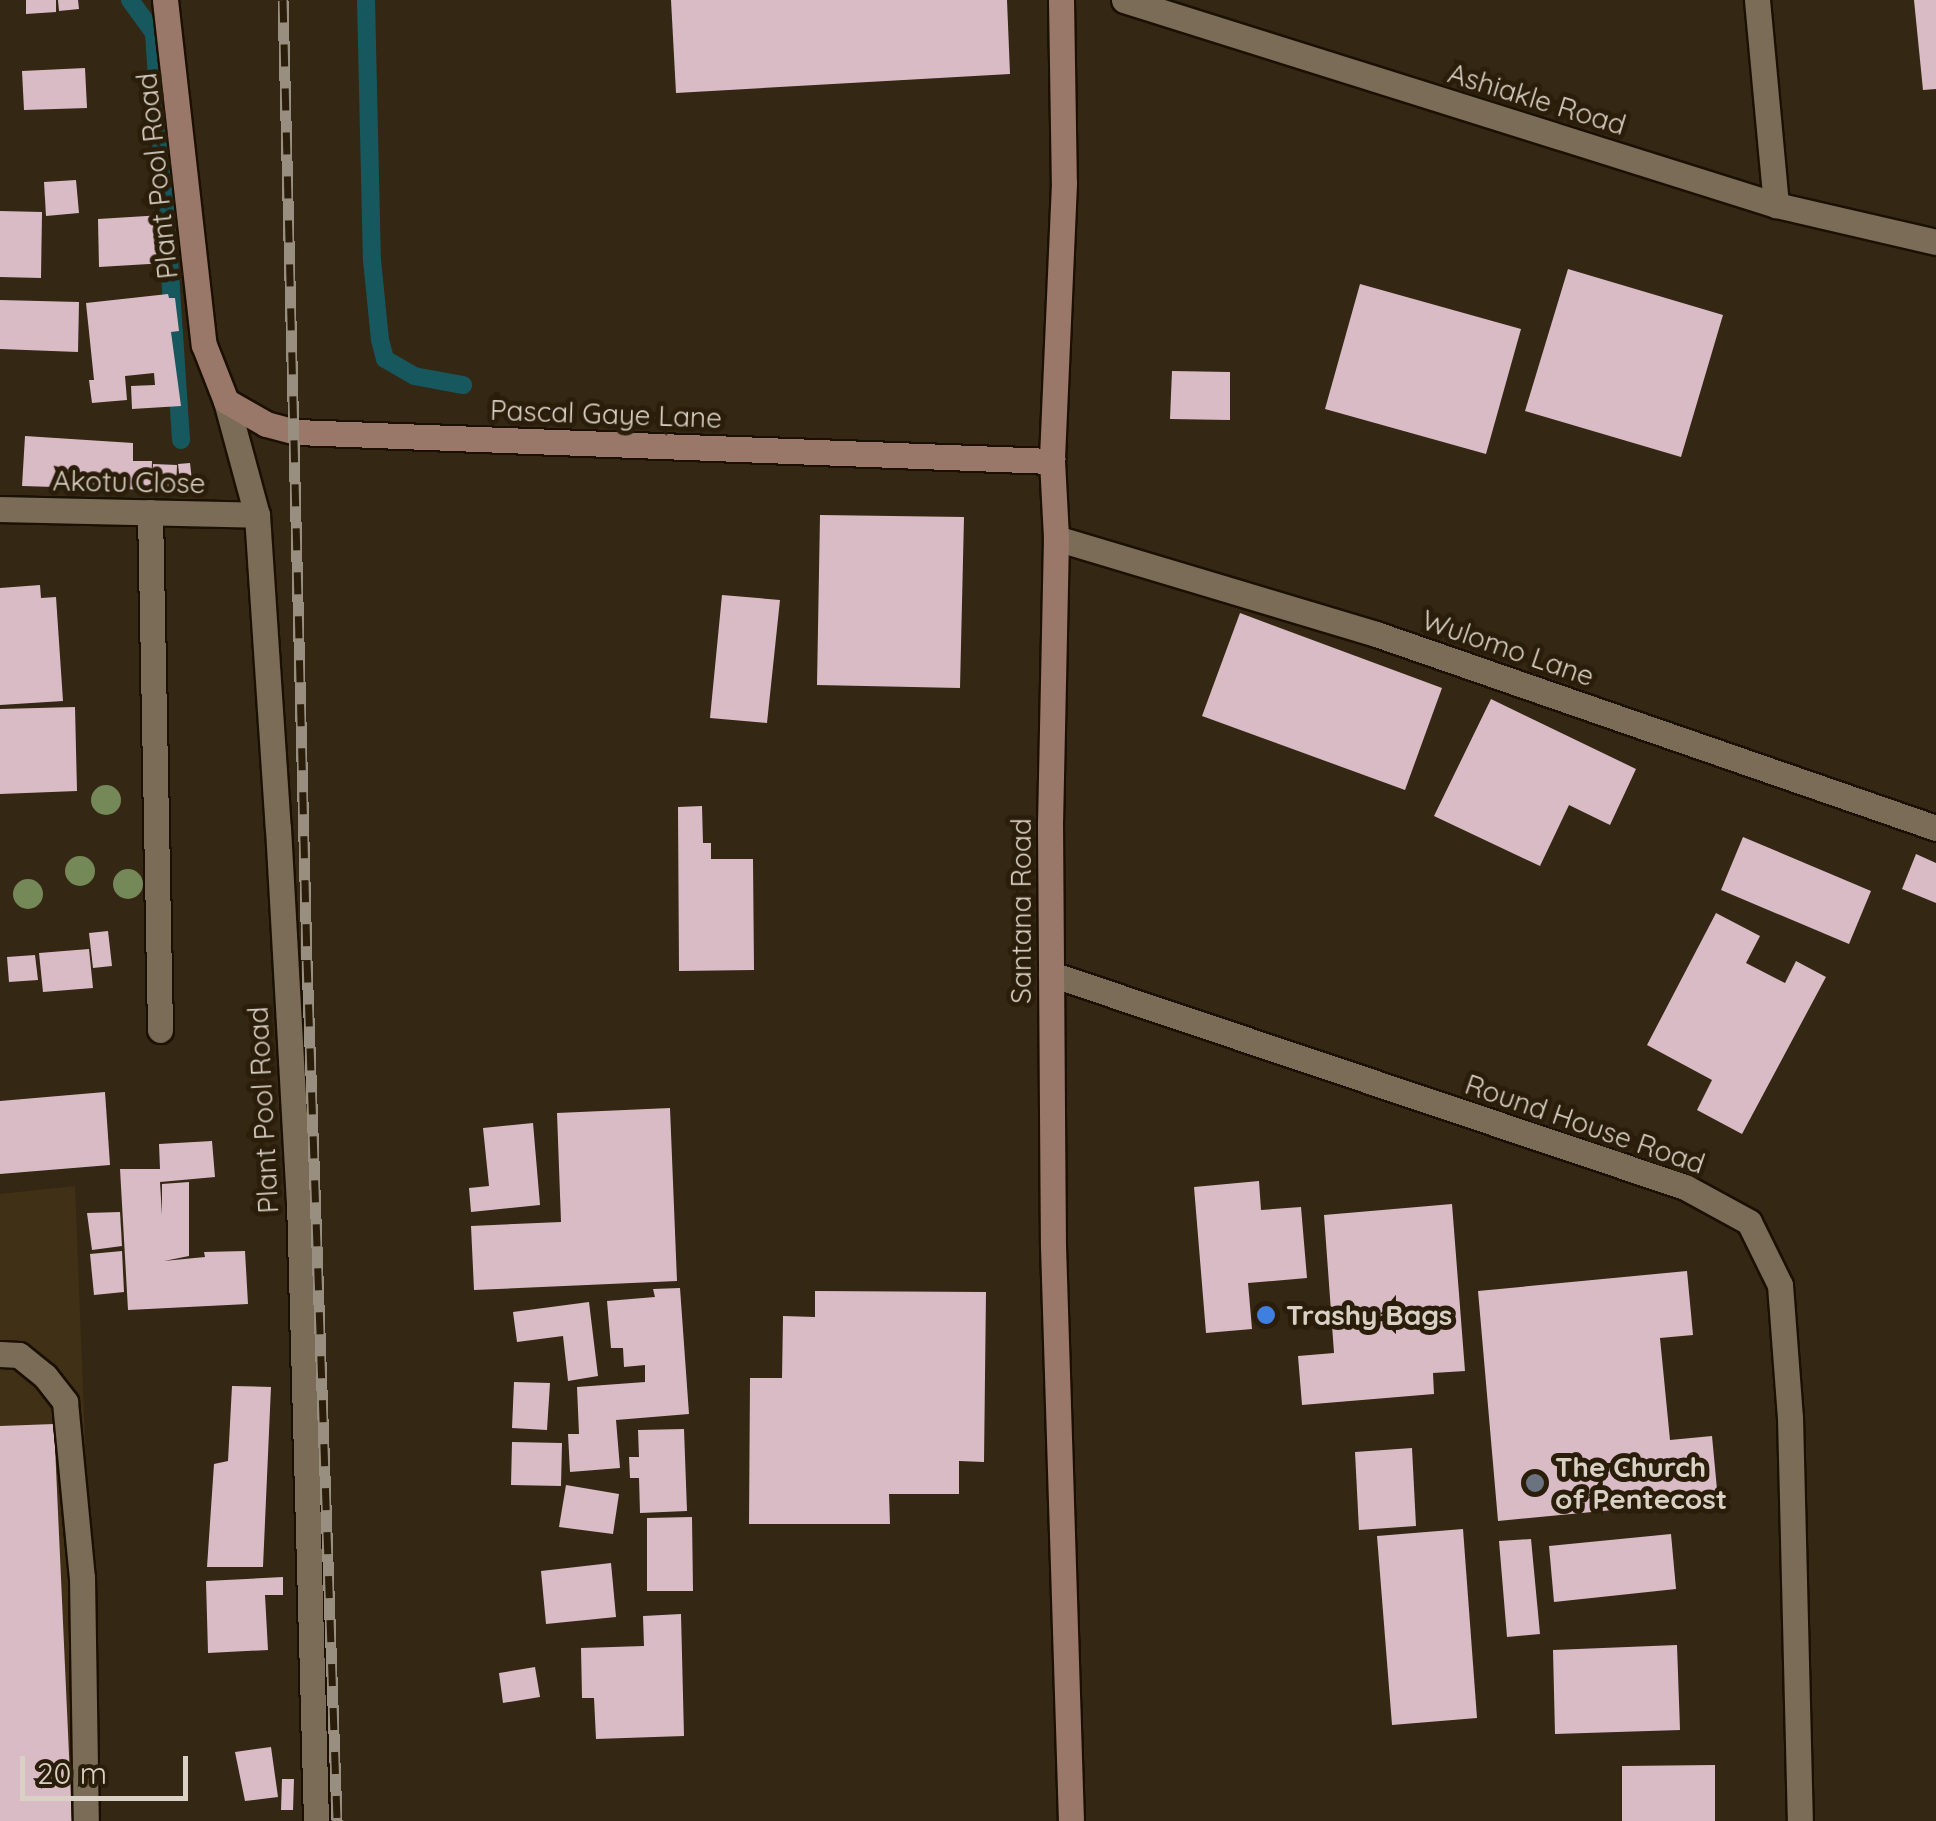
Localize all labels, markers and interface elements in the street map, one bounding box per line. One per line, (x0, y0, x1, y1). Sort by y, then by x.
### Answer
street label: Ashiakle Road (1444, 56, 1630, 142)
street label: Plant Pool Road (129, 71, 185, 281)
street label: Pascal Gaye Lane (489, 393, 723, 435)
street label: Akotu Close (52, 464, 206, 500)
street label: Wulomo Lane (1418, 603, 1598, 693)
street label: Santana Road (1004, 818, 1038, 1004)
street label: Plant Pool Road (241, 1006, 285, 1214)
street label: Round House Road (1461, 1067, 1709, 1181)
place label: Trashy Bags (1286, 1298, 1452, 1332)
marker: Trashy Bags (1255, 1304, 1277, 1326)
place label: The Church of Pentecost (1555, 1450, 1727, 1516)
marker: The Church of Pentecost (1524, 1472, 1546, 1494)
scale bar (25, 1736, 192, 1798)
text: 20 m (37, 1754, 107, 1792)

